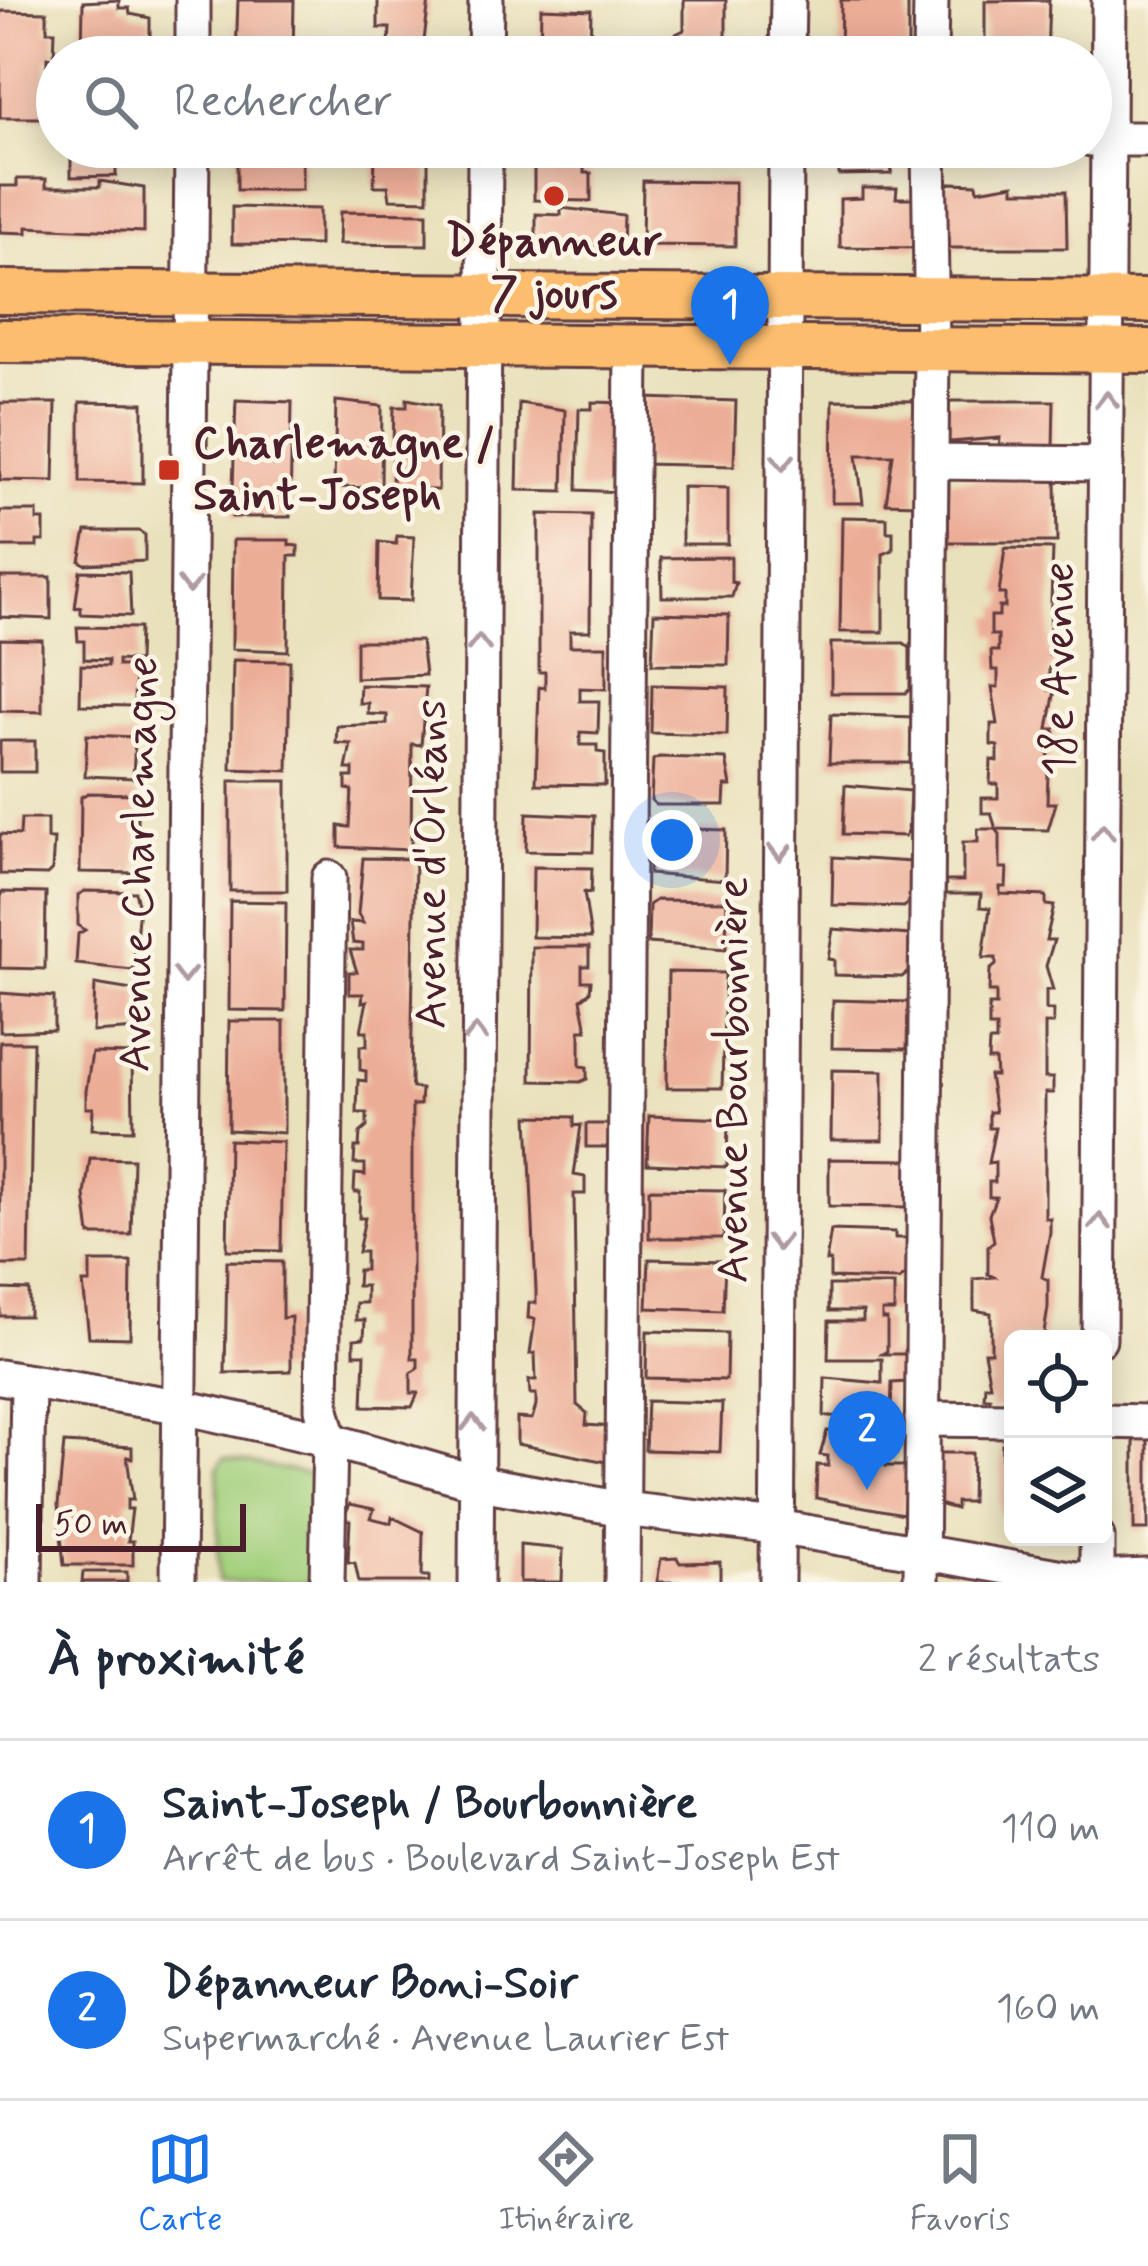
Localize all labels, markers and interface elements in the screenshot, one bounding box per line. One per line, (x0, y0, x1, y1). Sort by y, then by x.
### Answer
search box (36, 36, 1112, 168)
icon: search (78, 69, 144, 135)
text: Rechercher (174, 73, 393, 132)
marker: Dépanneur 7 jours (541, 183, 567, 209)
place label: Dépanneur 7 jours (446, 213, 662, 324)
pin: 1 (691, 266, 769, 365)
one-way arrow (1094, 390, 1120, 408)
place label: Charlemagne / Saint-Joseph (193, 415, 495, 526)
one-way arrow (770, 454, 796, 472)
marker: Charlemagne / Saint-Joseph (156, 457, 182, 483)
street label: 18e Avenue (1031, 562, 1090, 776)
one-way arrow (176, 576, 202, 595)
one-way arrow (466, 633, 492, 651)
street label: Avenue Charlemagne (107, 655, 177, 1073)
street label: Avenue d'Orléans (403, 699, 462, 1029)
your location (642, 810, 702, 870)
one-way arrow (1090, 822, 1116, 840)
one-way arrow (767, 844, 793, 862)
street label: Avenue Bourbonnière (705, 877, 764, 1283)
one-way arrow (171, 966, 197, 985)
one-way arrow (463, 1023, 489, 1041)
one-way arrow (1086, 1212, 1112, 1231)
one-way arrow (765, 1234, 791, 1252)
map controls (1004, 1330, 1112, 1546)
button: locate (1004, 1330, 1112, 1438)
pin: 2 (828, 1391, 906, 1490)
one-way arrow (460, 1413, 486, 1431)
button: layers (1004, 1438, 1112, 1546)
scale bar (36, 1498, 246, 1551)
text: 50 m (54, 1503, 128, 1547)
text: À proximité (48, 1627, 304, 1693)
text: 2 résultats (918, 1635, 1100, 1686)
text: Saint-Joseph / Bourbonnière (162, 1775, 697, 1834)
text: 1 (78, 1804, 96, 1855)
text: 110 m (1001, 1804, 1100, 1855)
text: Arrêt de bus · Boulevard Saint-Joseph Est (162, 1834, 840, 1885)
text: Dépanneur Boni-Soir (162, 1955, 578, 2014)
text: 2 (77, 1984, 97, 2035)
text: 160 m (996, 1984, 1100, 2035)
text: Supermarché · Avenue Laurier Est (162, 2014, 729, 2065)
tab: Carte (138, 2126, 223, 2242)
tab: Itinéraire (498, 2126, 634, 2242)
tab: Favoris (910, 2126, 1010, 2242)

